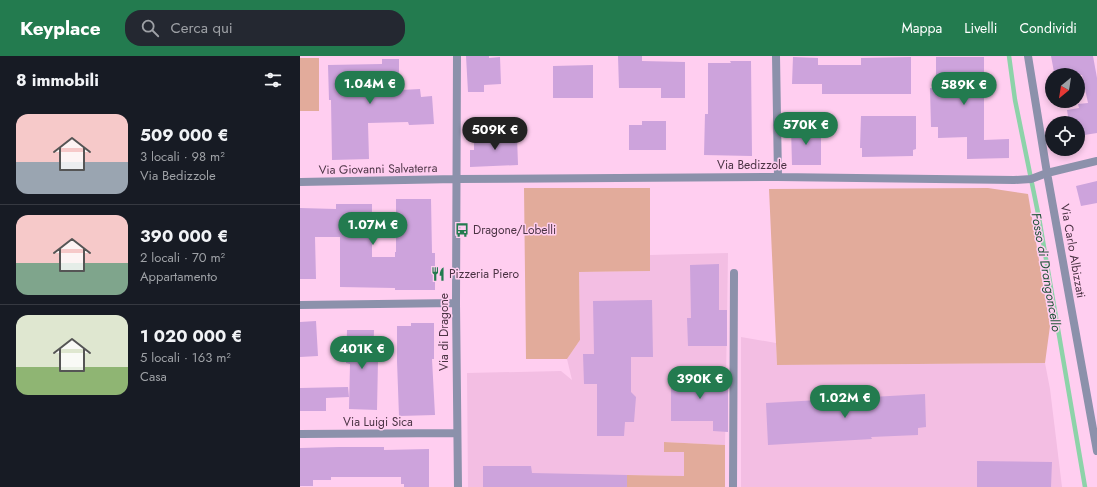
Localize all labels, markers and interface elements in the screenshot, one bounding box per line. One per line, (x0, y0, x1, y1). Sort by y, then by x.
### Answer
search box (125, 10, 405, 46)
text: Keyplace (20, 15, 101, 42)
icon: search (139, 17, 161, 39)
text: Cerca qui (171, 17, 233, 39)
text: Mappa (901, 18, 942, 38)
text: Livelli (964, 18, 997, 38)
text: Condividi (1019, 18, 1077, 38)
text: 8 immobili (16, 68, 99, 92)
north arrow (1045, 68, 1085, 108)
map controls (1045, 68, 1085, 156)
icon: filters (262, 69, 284, 91)
pin: 1.04M € (333, 71, 407, 105)
pin: 589K € (931, 72, 997, 106)
text: 1.04M € (344, 74, 396, 93)
text: 589K € (941, 75, 987, 94)
pin: 570K € (773, 112, 839, 146)
text: 570K € (783, 115, 829, 134)
button: locate (1045, 116, 1085, 156)
pin: 509K € (462, 117, 528, 151)
text: 509K € (471, 120, 519, 139)
text: 509 000 € (140, 123, 229, 147)
icon: home (48, 130, 96, 178)
text: 3 locali · 98 m² (140, 147, 225, 166)
street label: Via Bedizzole (717, 156, 787, 174)
street label: Via Giovanni Salvaterra (318, 159, 438, 179)
text: Via Bedizzole (140, 166, 216, 185)
street label: Via Carlo Albizzati (1056, 203, 1090, 299)
water label: Fosso di Drangoncello (1027, 211, 1066, 333)
pin: 1.07M € (336, 212, 410, 246)
text: 1.07M € (347, 215, 399, 234)
place label: Dragone/Lobelli (473, 221, 556, 239)
bus stop icon: Dragone/Lobelli (454, 222, 470, 238)
text: 390 000 € (140, 224, 228, 248)
icon: home (48, 231, 96, 279)
text: 2 locali · 70 m² (140, 248, 225, 267)
place label: Pizzeria Piero (449, 265, 520, 283)
restaurant icon: Pizzeria Piero (430, 266, 446, 282)
text: Appartamento (140, 267, 217, 286)
street label: Via di Dragone (435, 293, 453, 371)
text: 1 020 000 € (140, 324, 243, 348)
icon: home (48, 331, 96, 379)
pin: 401K € (329, 336, 395, 370)
text: 401K € (339, 339, 385, 358)
text: 5 locali · 163 m² (140, 348, 231, 367)
pin: 390K € (667, 366, 733, 400)
text: Casa (140, 367, 167, 386)
text: 390K € (677, 369, 723, 388)
pin: 1.02M € (808, 385, 882, 419)
text: 1.02M € (819, 388, 871, 407)
street label: Via Luigi Sica (343, 413, 413, 431)

